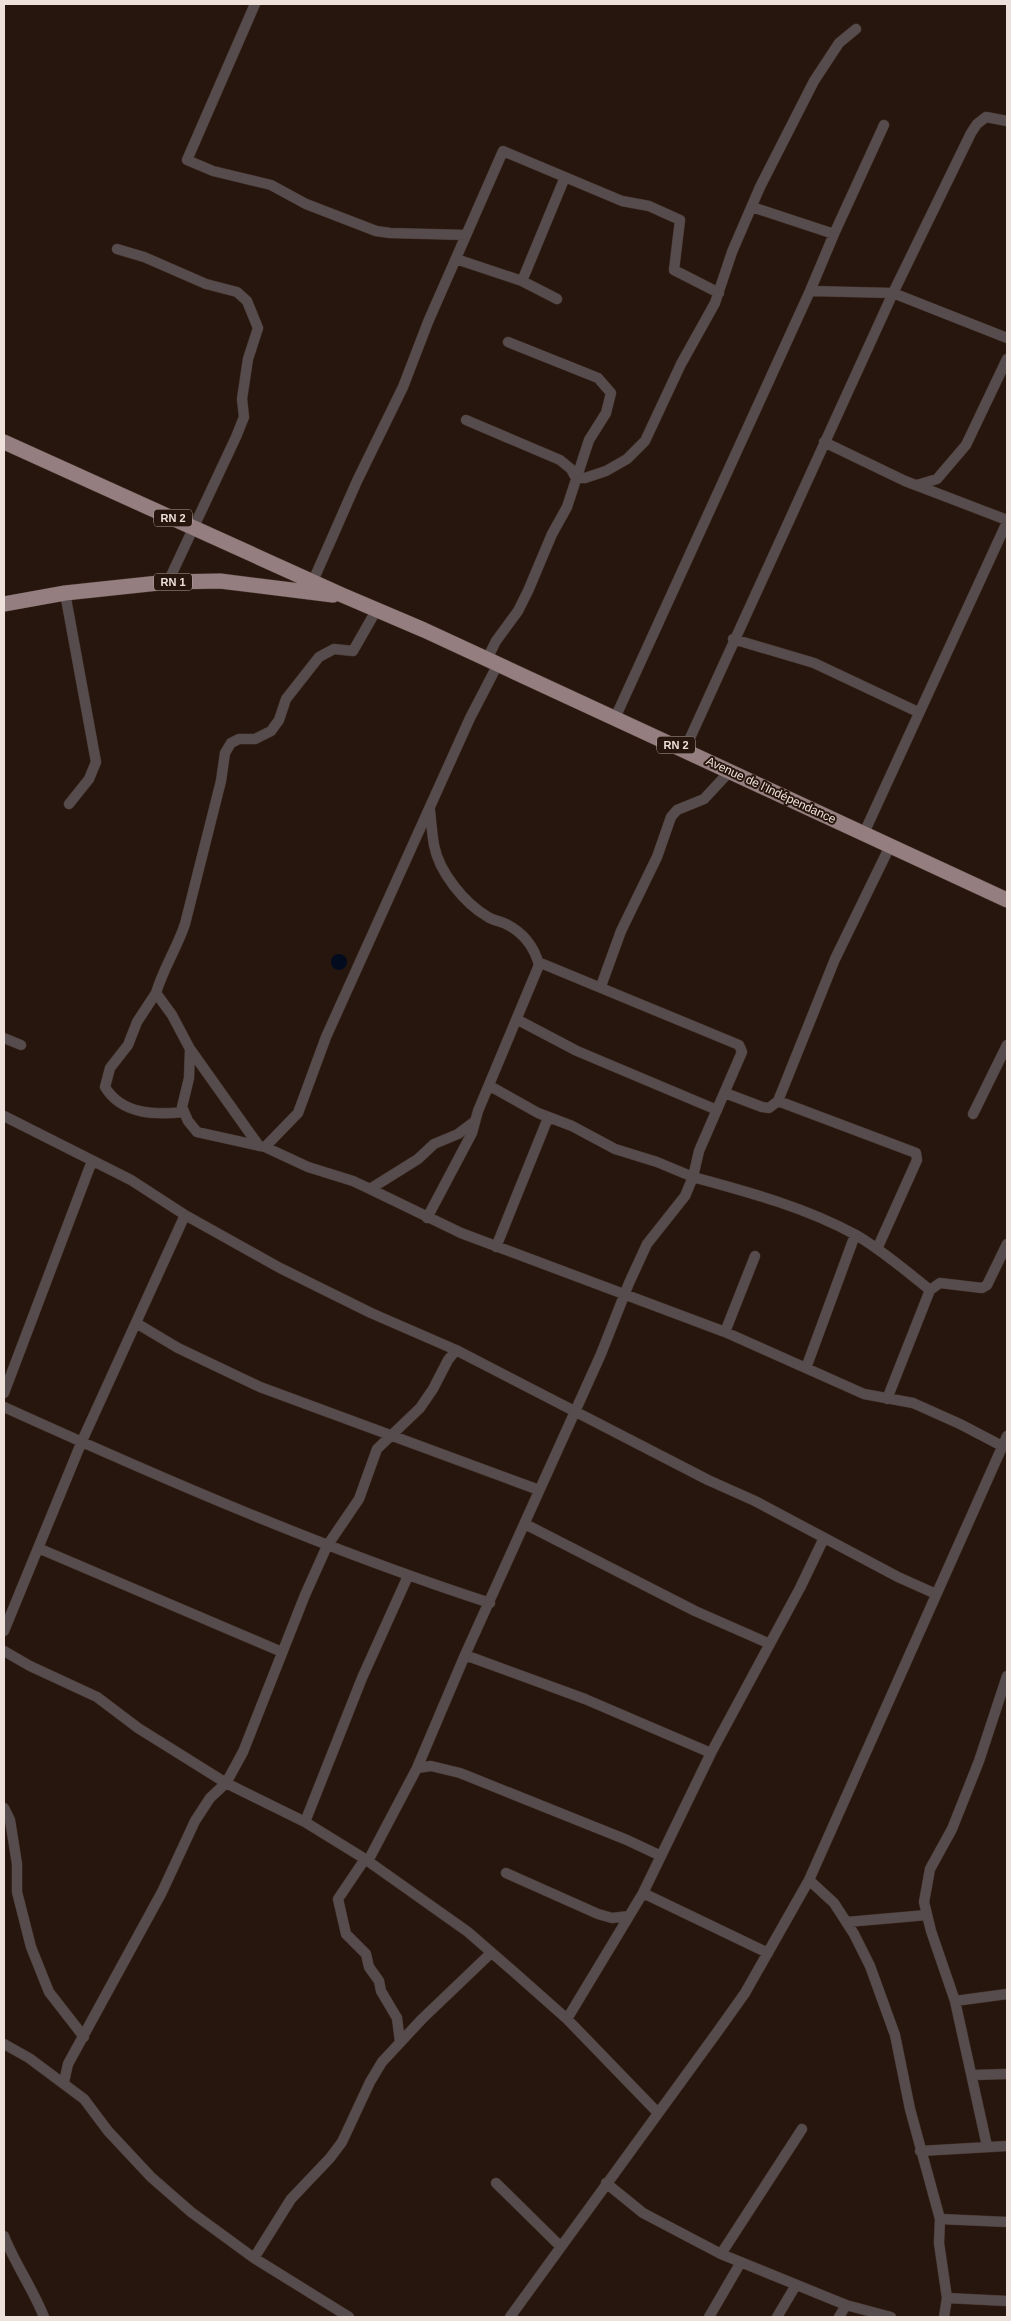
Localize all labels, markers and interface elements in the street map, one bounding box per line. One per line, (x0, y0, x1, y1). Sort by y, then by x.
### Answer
road number: RN 2 (154, 509, 192, 526)
road number: RN 1 (154, 574, 192, 590)
road number: RN 2 (657, 736, 695, 754)
street label: Avenue de l'Indépendance (704, 754, 838, 826)

